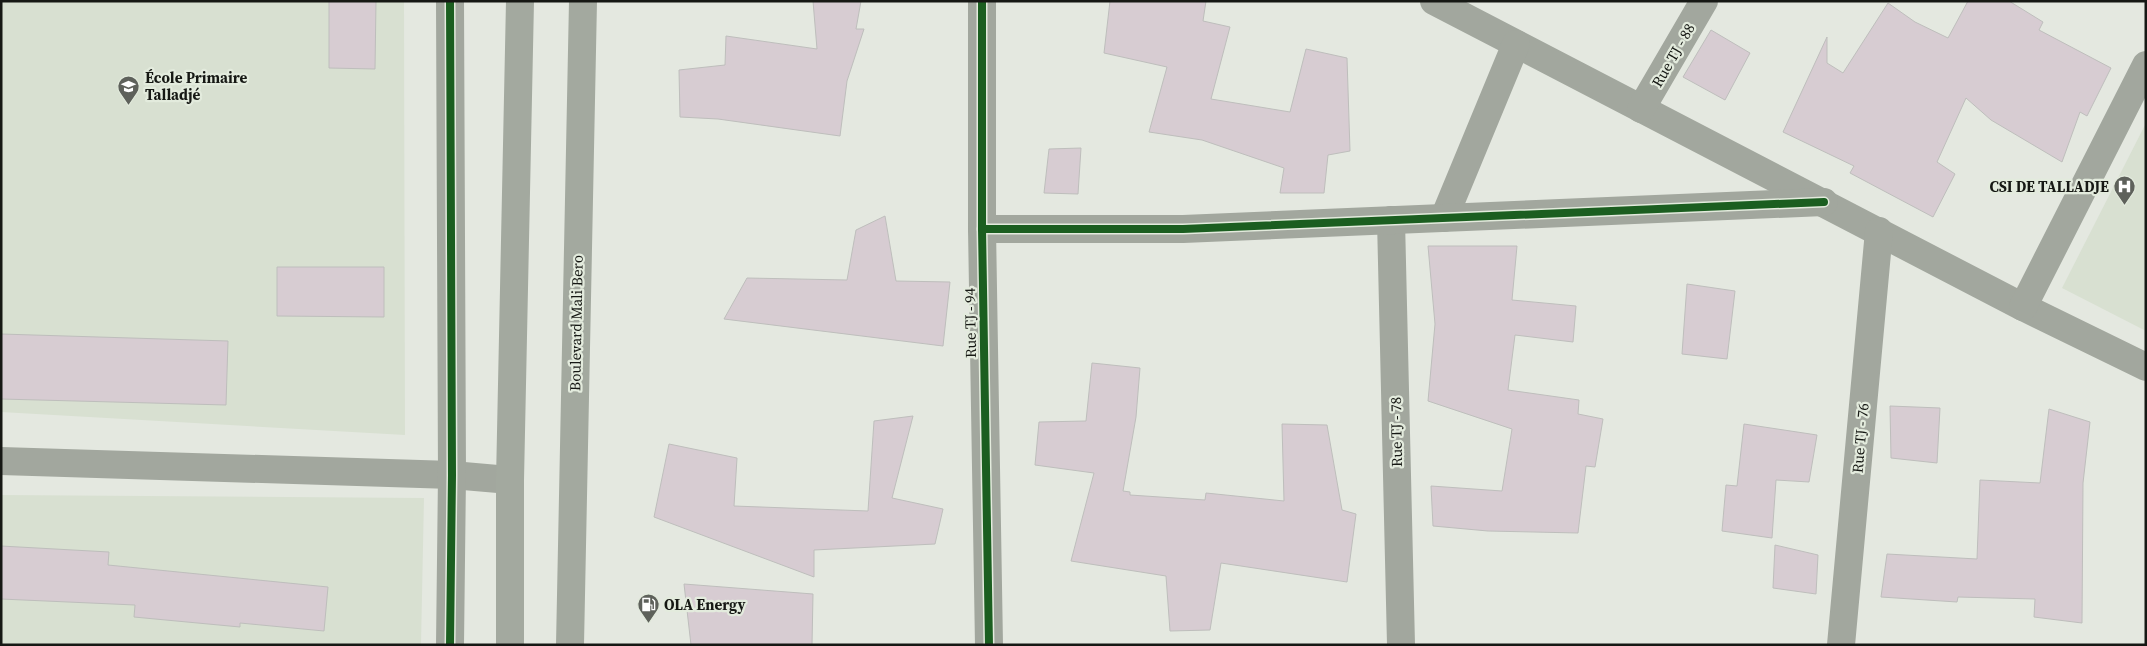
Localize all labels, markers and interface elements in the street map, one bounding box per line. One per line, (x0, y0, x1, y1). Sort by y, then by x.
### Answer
street label: Rue TJ - 88 (1646, 19, 1700, 91)
place label: École Primaire Talladjé (145, 67, 247, 105)
school or university icon: École Primaire Talladjé (117, 74, 141, 105)
hospital icon: CSI DE TALLADJE (2113, 174, 2137, 205)
place label: CSI DE TALLADJE (1989, 176, 2109, 197)
street label: Boulevard Mali Bero (564, 255, 588, 391)
street label: Rue TJ - 94 (959, 287, 981, 358)
street label: Rue TJ - 78 (1385, 397, 1407, 467)
street label: Rue TJ - 76 (1846, 402, 1874, 474)
fuel station icon: OLA Energy (636, 592, 660, 623)
place label: OLA Energy (664, 594, 745, 615)

